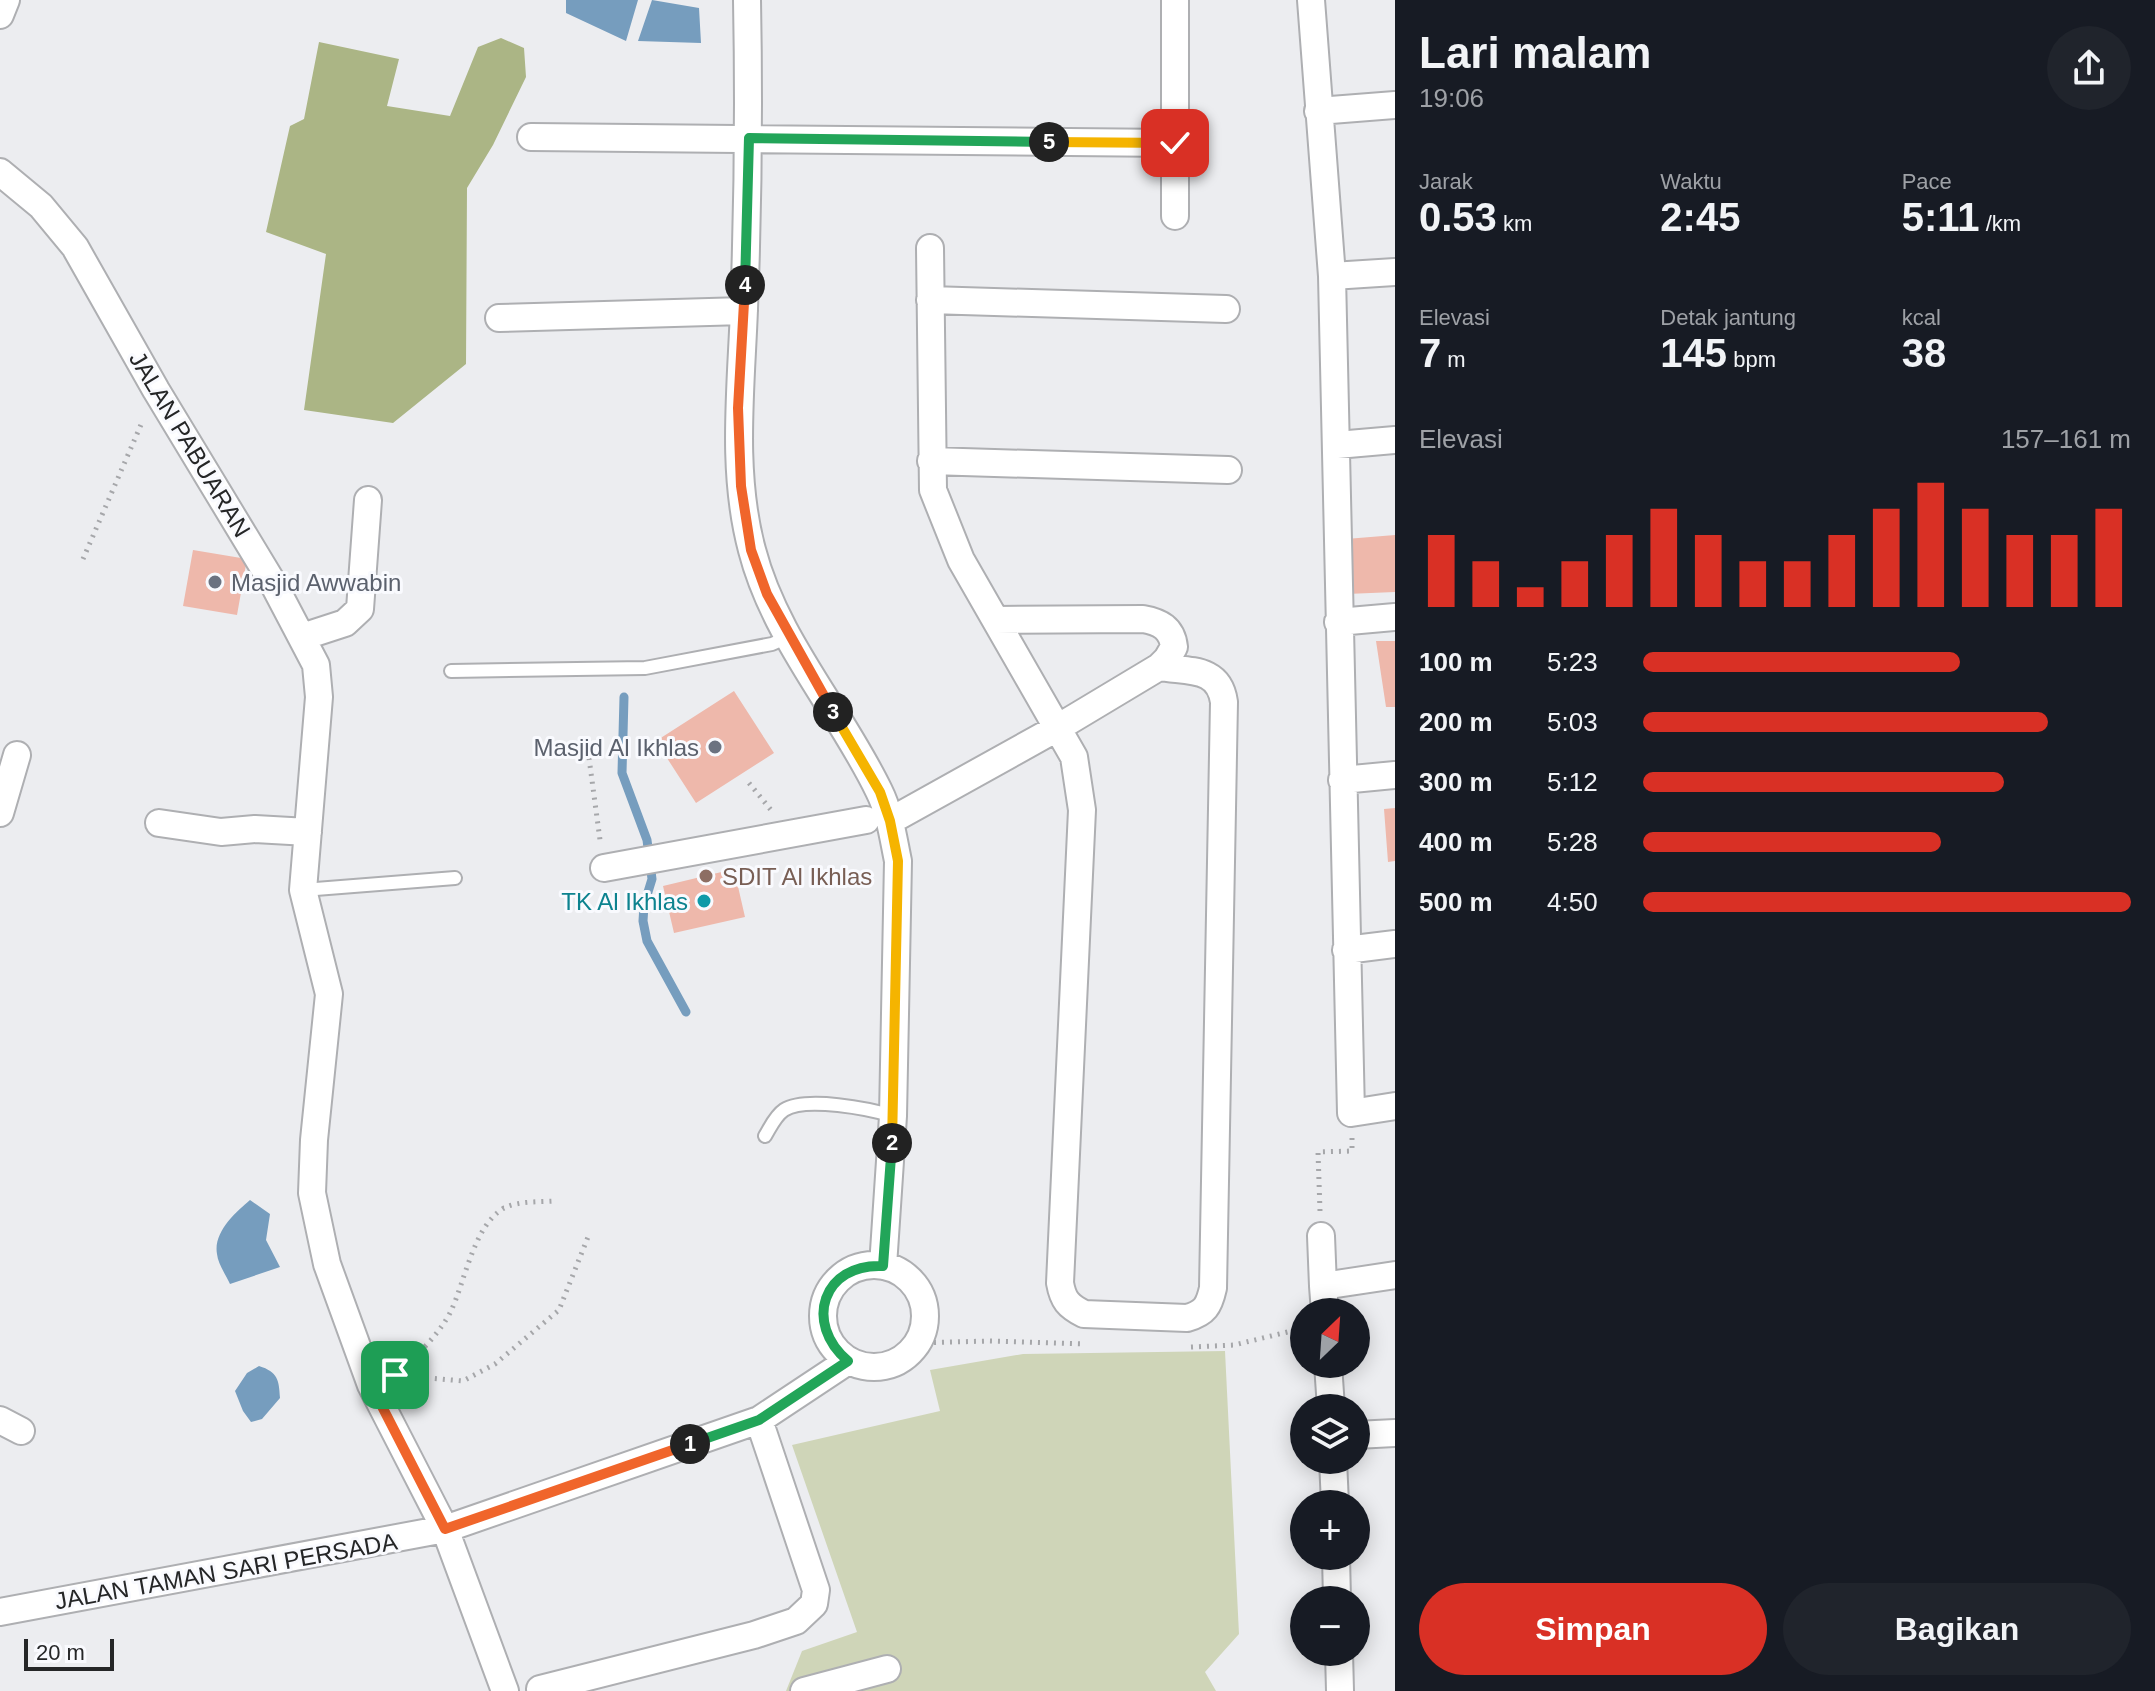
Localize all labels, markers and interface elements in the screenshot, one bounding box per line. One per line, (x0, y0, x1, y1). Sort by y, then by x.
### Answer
button: share (2047, 26, 2131, 110)
text: Lari malam (1419, 28, 1651, 77)
text: 19:06 (1419, 83, 1484, 113)
pin (1141, 109, 1209, 177)
icon: check (1153, 121, 1197, 165)
pin: 5 (1029, 122, 1069, 162)
text: 5 (1043, 129, 1055, 154)
text: Jarak (1419, 169, 1473, 194)
text: Waktu (1660, 169, 1722, 194)
text: Pace (1902, 169, 1952, 194)
text: 0.53 (1419, 195, 1497, 239)
text: 2:45 (1660, 195, 1740, 239)
text: 5:11 (1902, 195, 1980, 239)
text: km (1497, 211, 1532, 236)
text: /km (1980, 211, 2021, 236)
pin: 4 (725, 265, 765, 305)
text: 4 (739, 272, 751, 297)
text: Elevasi (1419, 305, 1490, 330)
text: Detak jantung (1660, 305, 1796, 330)
text: kcal (1902, 305, 1941, 330)
text: 7 (1419, 331, 1441, 375)
text: 145 (1660, 331, 1727, 375)
text: 38 (1902, 331, 1946, 375)
street label: JALAN PABUARAN (124, 346, 256, 542)
text: m (1441, 347, 1466, 372)
text: bpm (1727, 347, 1776, 372)
text: Elevasi (1419, 424, 1503, 454)
text: 157–161 m (2001, 424, 2131, 454)
place label: Masjid Awwabin (231, 569, 401, 596)
marker: Masjid Awwabin (206, 573, 224, 591)
text: 100 m (1419, 647, 1493, 677)
text: 5:23 (1547, 647, 1598, 677)
pin: 3 (813, 692, 853, 732)
text: 3 (827, 699, 839, 724)
text: 200 m (1419, 707, 1493, 737)
text: 5:03 (1547, 707, 1598, 737)
place label: Masjid Al Ikhlas (534, 734, 699, 761)
marker: Masjid Al Ikhlas (706, 738, 724, 756)
text: 300 m (1419, 767, 1493, 797)
text: 5:12 (1547, 767, 1598, 797)
text: 400 m (1419, 827, 1493, 857)
text: 5:28 (1547, 827, 1598, 857)
place label: SDIT Al Ikhlas (722, 863, 872, 890)
marker: SDIT Al Ikhlas (697, 867, 715, 885)
text: 500 m (1419, 887, 1493, 917)
text: 4:50 (1547, 887, 1598, 917)
place label: TK Al Ikhlas (561, 888, 688, 915)
marker: TK Al Ikhlas (695, 892, 713, 910)
pin: 2 (872, 1123, 912, 1163)
text: 2 (886, 1130, 898, 1155)
north arrow (1290, 1298, 1370, 1378)
map controls (1290, 1298, 1370, 1666)
pin (361, 1341, 429, 1409)
icon: arrive (373, 1353, 417, 1397)
button: layers (1290, 1394, 1370, 1474)
pin: 1 (670, 1424, 710, 1464)
text: 1 (684, 1431, 696, 1456)
button: + (1290, 1490, 1370, 1570)
street label: JALAN TAMAN SARI PERSADA (53, 1528, 399, 1614)
button: Simpan (1419, 1583, 1767, 1675)
button: Bagikan (1783, 1583, 2131, 1675)
button: − (1290, 1586, 1370, 1666)
scale bar (24, 1635, 114, 1671)
text: 20 m (36, 1640, 85, 1665)

